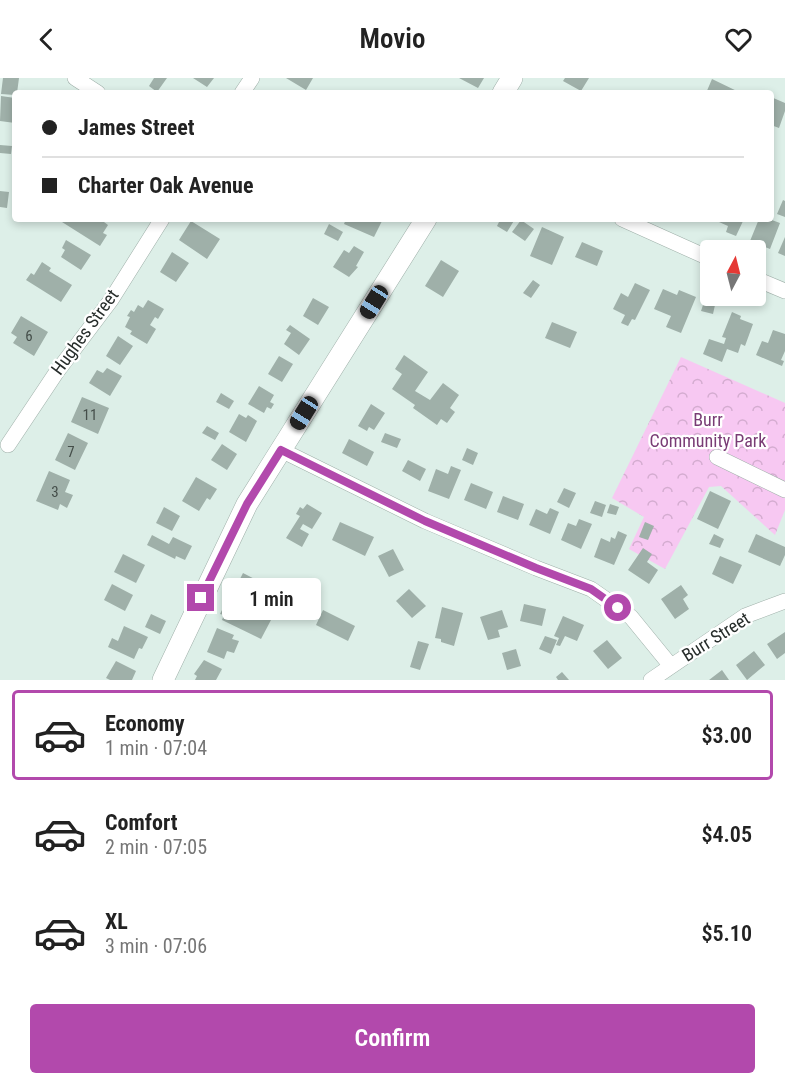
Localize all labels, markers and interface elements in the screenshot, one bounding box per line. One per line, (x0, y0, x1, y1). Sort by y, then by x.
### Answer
icon: back (30, 23, 63, 56)
text: Movio (360, 23, 425, 55)
icon: heart (722, 23, 755, 56)
text: James Street (78, 115, 195, 140)
text: Charter Oak Avenue (78, 173, 253, 198)
north arrow (700, 240, 766, 306)
map controls (700, 240, 766, 306)
car (357, 282, 391, 322)
street label: Hughes Street (47, 285, 123, 378)
house number: 6 (25, 327, 33, 345)
car (287, 393, 321, 433)
house number: 11 (83, 406, 97, 424)
park label: Burr Community Park (650, 409, 766, 451)
house number: 7 (67, 443, 75, 461)
house number: 3 (51, 483, 59, 501)
callout: 1 min (222, 577, 321, 619)
route end (187, 584, 214, 611)
text: 1 min (249, 587, 294, 611)
route start (604, 594, 631, 621)
street label: Burr Street (678, 608, 753, 666)
icon: car (33, 708, 87, 762)
text: Economy (105, 711, 185, 736)
text: $3.00 (701, 723, 752, 748)
text: 1 min · 07:04 (105, 736, 207, 760)
icon: car (33, 807, 87, 861)
text: Comfort (105, 810, 178, 835)
text: $4.05 (701, 822, 752, 847)
text: 2 min · 07:05 (105, 835, 207, 859)
icon: car (33, 906, 87, 960)
text: XL (105, 909, 128, 934)
text: $5.10 (701, 921, 752, 946)
text: 3 min · 07:06 (105, 934, 207, 958)
button: Confirm (30, 1004, 755, 1073)

